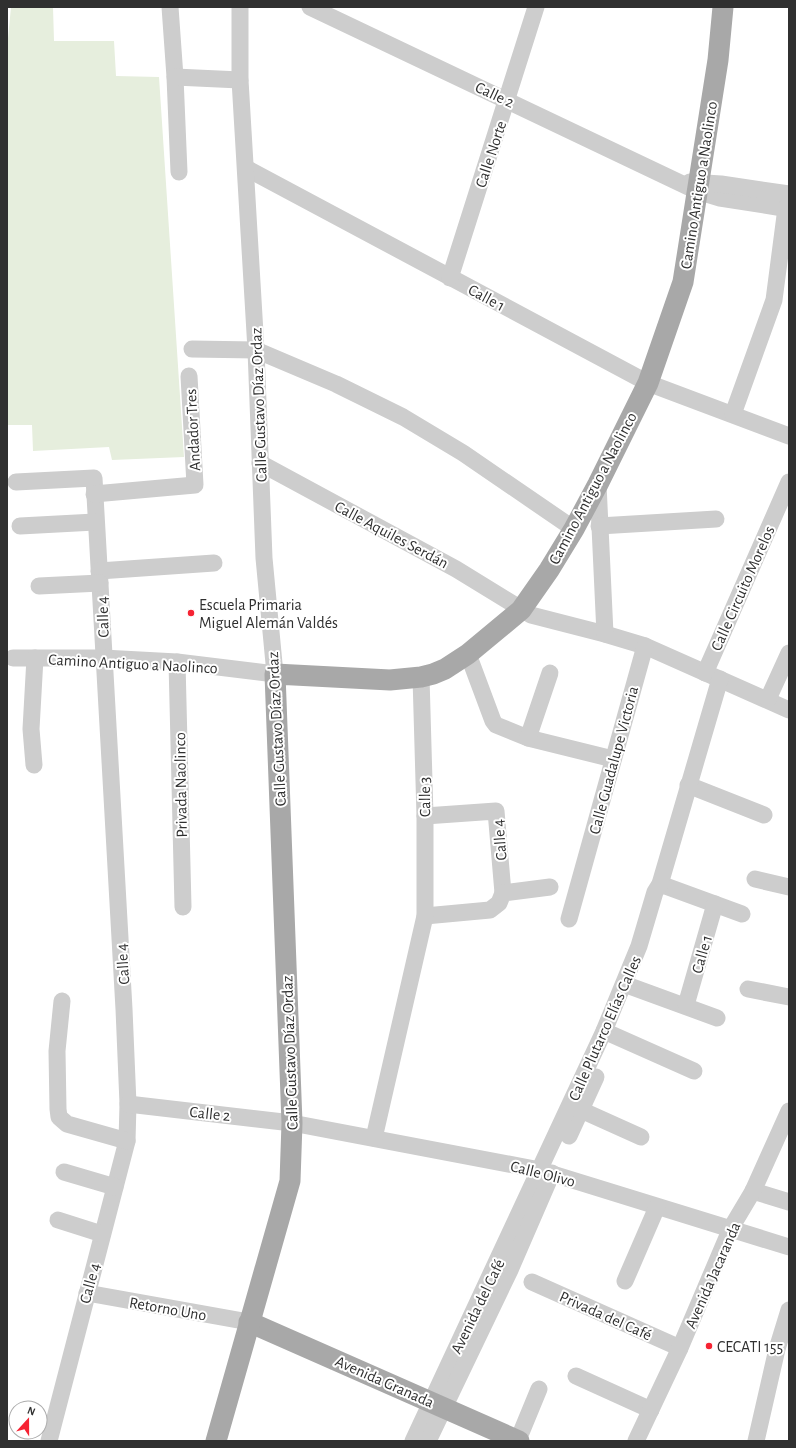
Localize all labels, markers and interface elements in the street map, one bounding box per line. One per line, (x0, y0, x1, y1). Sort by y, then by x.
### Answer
street label: Calle 2 (473, 79, 517, 111)
street label: Camino Antiguo a Naolinco (678, 100, 720, 270)
street label: Calle Norte (473, 119, 509, 190)
street label: Calle 1 (465, 282, 508, 314)
street label: Calle Gustavo Díaz Ordaz (248, 327, 270, 483)
street label: Andador Tres (183, 388, 203, 471)
street label: Camino Antiguo a Naolinco (546, 410, 640, 567)
street label: Calle Aquiles Serdán (332, 498, 451, 572)
street label: Calle Circuito Morelos (708, 524, 778, 653)
street label: Calle 4 (94, 596, 112, 638)
place label: Escuela Primaria Miguel Alemán Valdés (199, 597, 338, 631)
marker: Escuela Primaria Miguel Alemán Valdés (186, 608, 196, 618)
street label: Calle Gustavo Díaz Ordaz (265, 651, 289, 807)
street label: Camino Antiguo a Naolinco (48, 652, 218, 676)
street label: Calle Guadalupe Victoria (587, 685, 641, 836)
street label: Privada Naolinco (172, 732, 190, 838)
street label: Calle 3 (417, 777, 433, 817)
street label: Calle 4 (490, 818, 510, 861)
street label: Calle 1 (689, 933, 715, 975)
street label: Calle 4 (114, 942, 132, 985)
street label: Calle Plutarco Elías Calles (566, 954, 644, 1103)
street label: Calle Gustavo Díaz Ordaz (279, 975, 301, 1131)
street label: Calle 2 (189, 1104, 231, 1124)
street label: Calle Olivo (509, 1158, 577, 1190)
street label: Avenida Jacaranda (682, 1220, 744, 1331)
street label: Avenida del Café (448, 1257, 508, 1356)
street label: Calle 4 (77, 1261, 103, 1305)
street label: Privada del Café (557, 1288, 654, 1343)
street label: Retorno Uno (128, 1294, 208, 1324)
place label: CECATI 155 (717, 1339, 783, 1355)
marker: CECATI 155 (704, 1341, 714, 1351)
street label: Avenida Granada (333, 1353, 436, 1411)
north arrow (8, 1400, 48, 1440)
text: N (26, 1405, 37, 1418)

